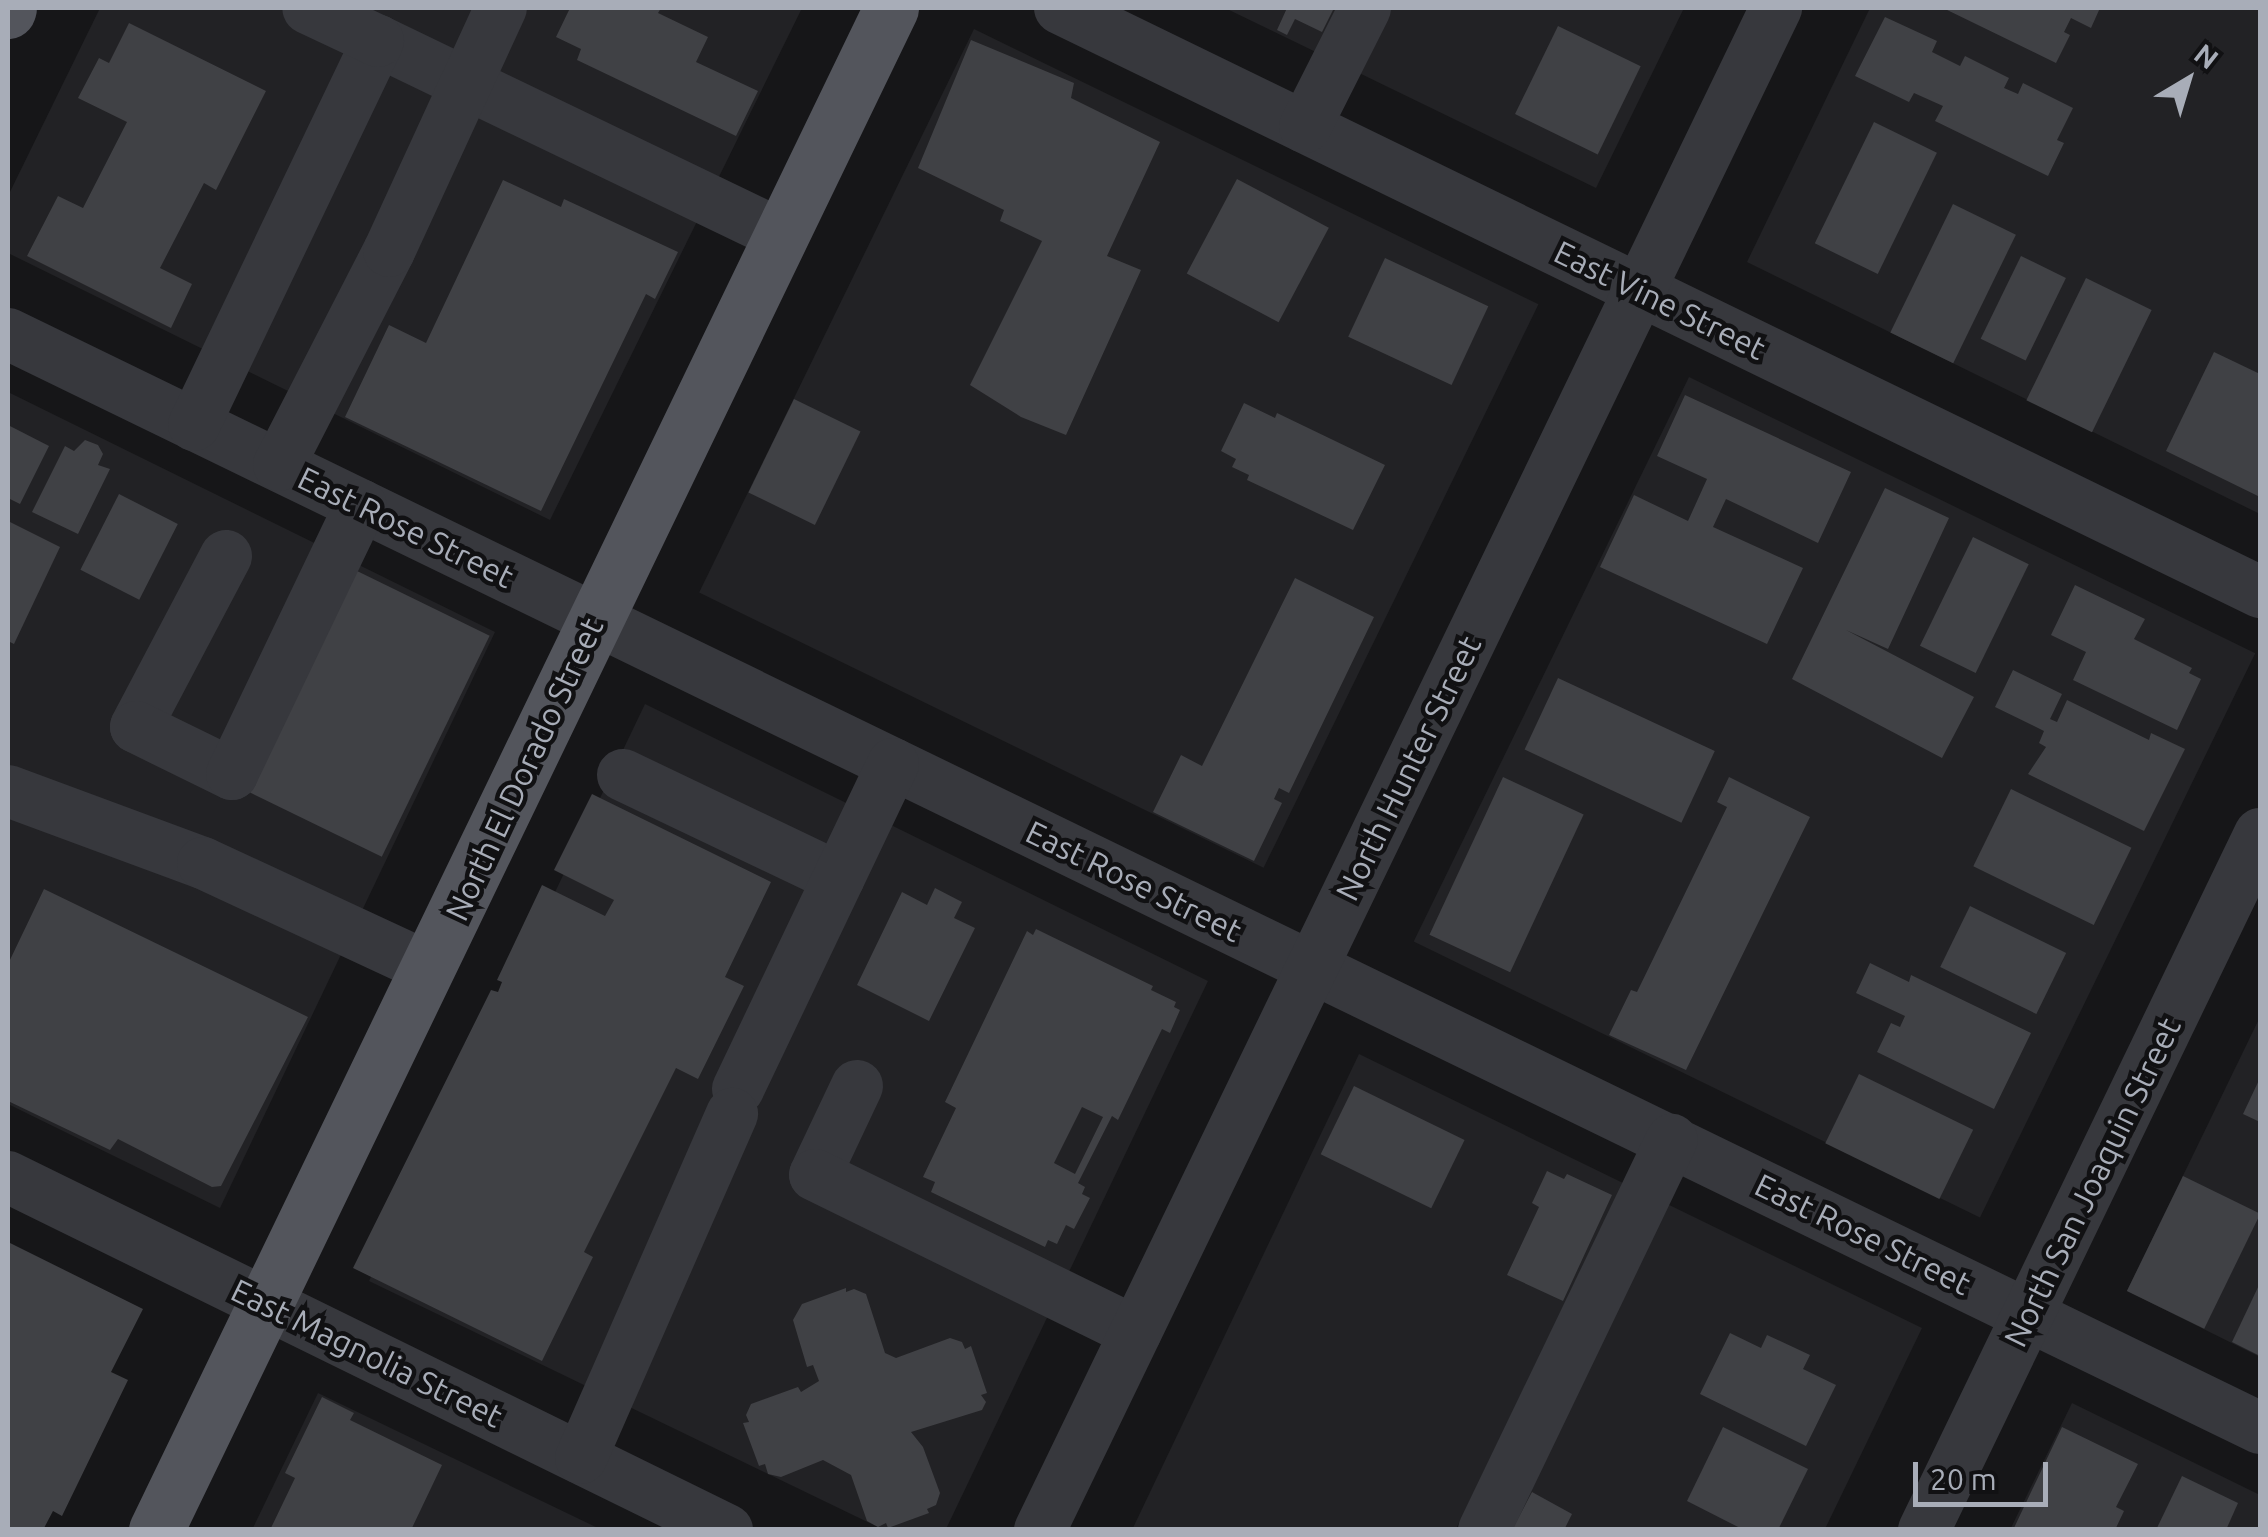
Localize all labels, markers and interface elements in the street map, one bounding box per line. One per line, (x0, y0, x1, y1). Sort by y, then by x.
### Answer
north arrow (2138, 30, 2238, 130)
text: N (2189, 37, 2225, 75)
street label: East Vine Street (1548, 232, 1772, 368)
street label: East Rose Street (292, 458, 520, 596)
street label: North El Dorado Street (437, 612, 611, 926)
street label: North Hunter Street (1327, 629, 1489, 907)
street label: East Rose Street (1020, 812, 1248, 950)
street label: North San Joaquin Street (1996, 1011, 2188, 1353)
street label: East Rose Street (1749, 1165, 1977, 1303)
street label: East Magnolia Street (225, 1271, 509, 1435)
scale bar (1918, 1442, 2053, 1504)
text: 20 m (1930, 1462, 1997, 1496)

